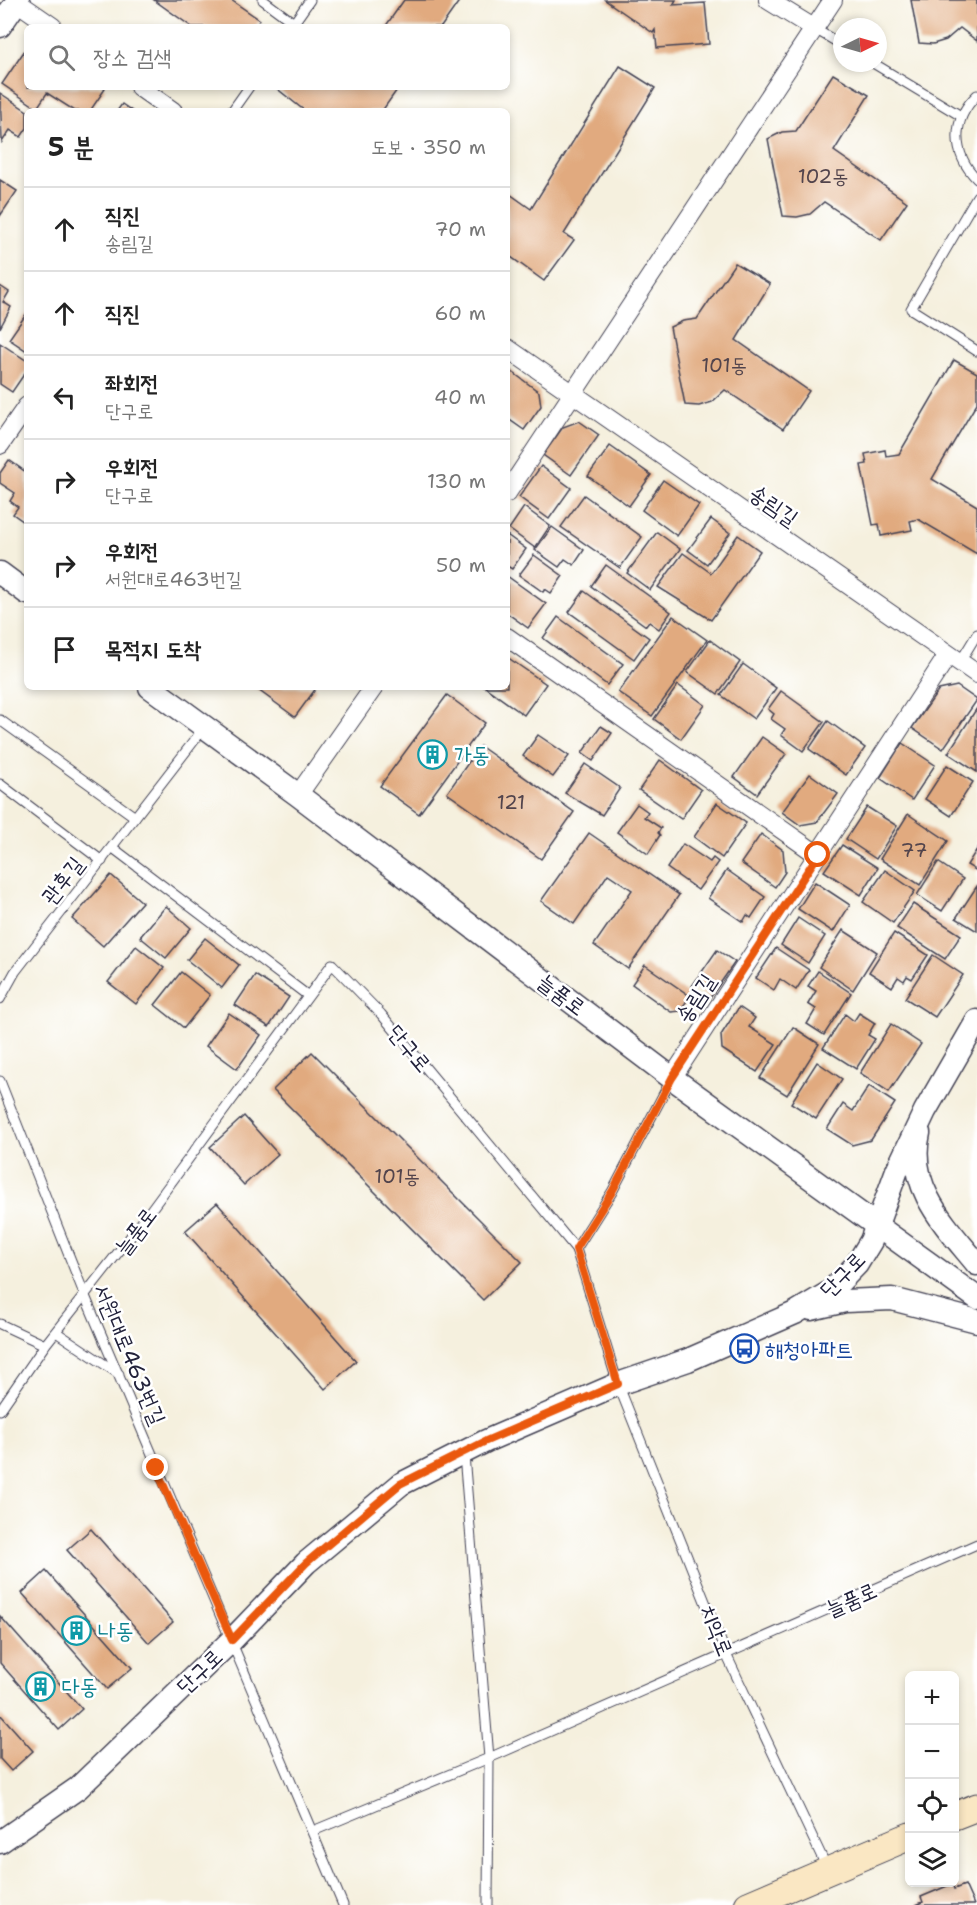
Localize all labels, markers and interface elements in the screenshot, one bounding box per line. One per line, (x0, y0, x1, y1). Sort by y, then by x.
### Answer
north arrow (833, 18, 887, 72)
search box (24, 24, 510, 90)
icon: search (45, 41, 78, 74)
text: 장소 검색 (93, 43, 171, 72)
text: 5 분 (48, 129, 94, 164)
text: 도보 · 350 m (371, 134, 486, 160)
house number: 102동 (798, 163, 848, 189)
text: 직진 (105, 201, 140, 230)
icon: ahead (48, 213, 81, 246)
text: 70 m (434, 216, 486, 242)
text: 송림길 (105, 230, 153, 256)
icon: ahead (48, 297, 81, 330)
text: 직진 (105, 299, 140, 328)
text: 60 m (434, 300, 486, 326)
house number: 101동 (701, 352, 747, 378)
text: 좌회전 (105, 369, 158, 398)
icon: left (48, 381, 81, 414)
text: 40 m (434, 384, 486, 410)
text: 단구로 (105, 398, 153, 424)
text: 우회전 (105, 453, 158, 482)
icon: right (48, 465, 81, 498)
text: 130 m (427, 468, 486, 494)
street label: 송림길 (744, 478, 804, 533)
text: 단구로 (105, 482, 153, 508)
text: 우회전 (105, 537, 158, 566)
icon: right (48, 549, 81, 582)
text: 50 m (436, 552, 486, 578)
text: 서원대로463번길 (105, 566, 242, 592)
icon: arrive (48, 633, 81, 666)
text: 목적지 도착 (105, 635, 201, 664)
building icon: 가동 (417, 738, 449, 770)
place label: 가동 (454, 740, 489, 769)
house number: 121 (497, 789, 525, 815)
house number: 77 (901, 837, 927, 863)
route start (804, 841, 830, 867)
street label: 관후길 (35, 850, 90, 910)
street label: 늘품로 (532, 967, 592, 1022)
street label: 송림길 (669, 968, 722, 1028)
street label: 단구로 (381, 1019, 438, 1078)
house number: 101동 (374, 1163, 420, 1189)
street label: 늘품로 (108, 1201, 163, 1261)
street label: 단구로 (813, 1245, 871, 1304)
street label: 서원대로463번길 (87, 1279, 172, 1429)
bus stop icon: 해청아파트 (728, 1333, 760, 1365)
place label: 해청아파트 (765, 1335, 854, 1364)
route end (142, 1454, 168, 1480)
street label: 늘품로 (821, 1575, 881, 1624)
street label: 치악로 (693, 1600, 740, 1660)
building icon: 나동 (61, 1614, 93, 1646)
place label: 나동 (98, 1616, 133, 1645)
street label: 단구로 (170, 1642, 229, 1700)
building icon: 다동 (25, 1670, 57, 1702)
map controls (905, 1671, 959, 1887)
button: + (905, 1671, 959, 1725)
place label: 다동 (62, 1672, 97, 1701)
button: − (905, 1725, 959, 1779)
button: locate (905, 1779, 959, 1833)
button: layers (905, 1833, 959, 1887)

